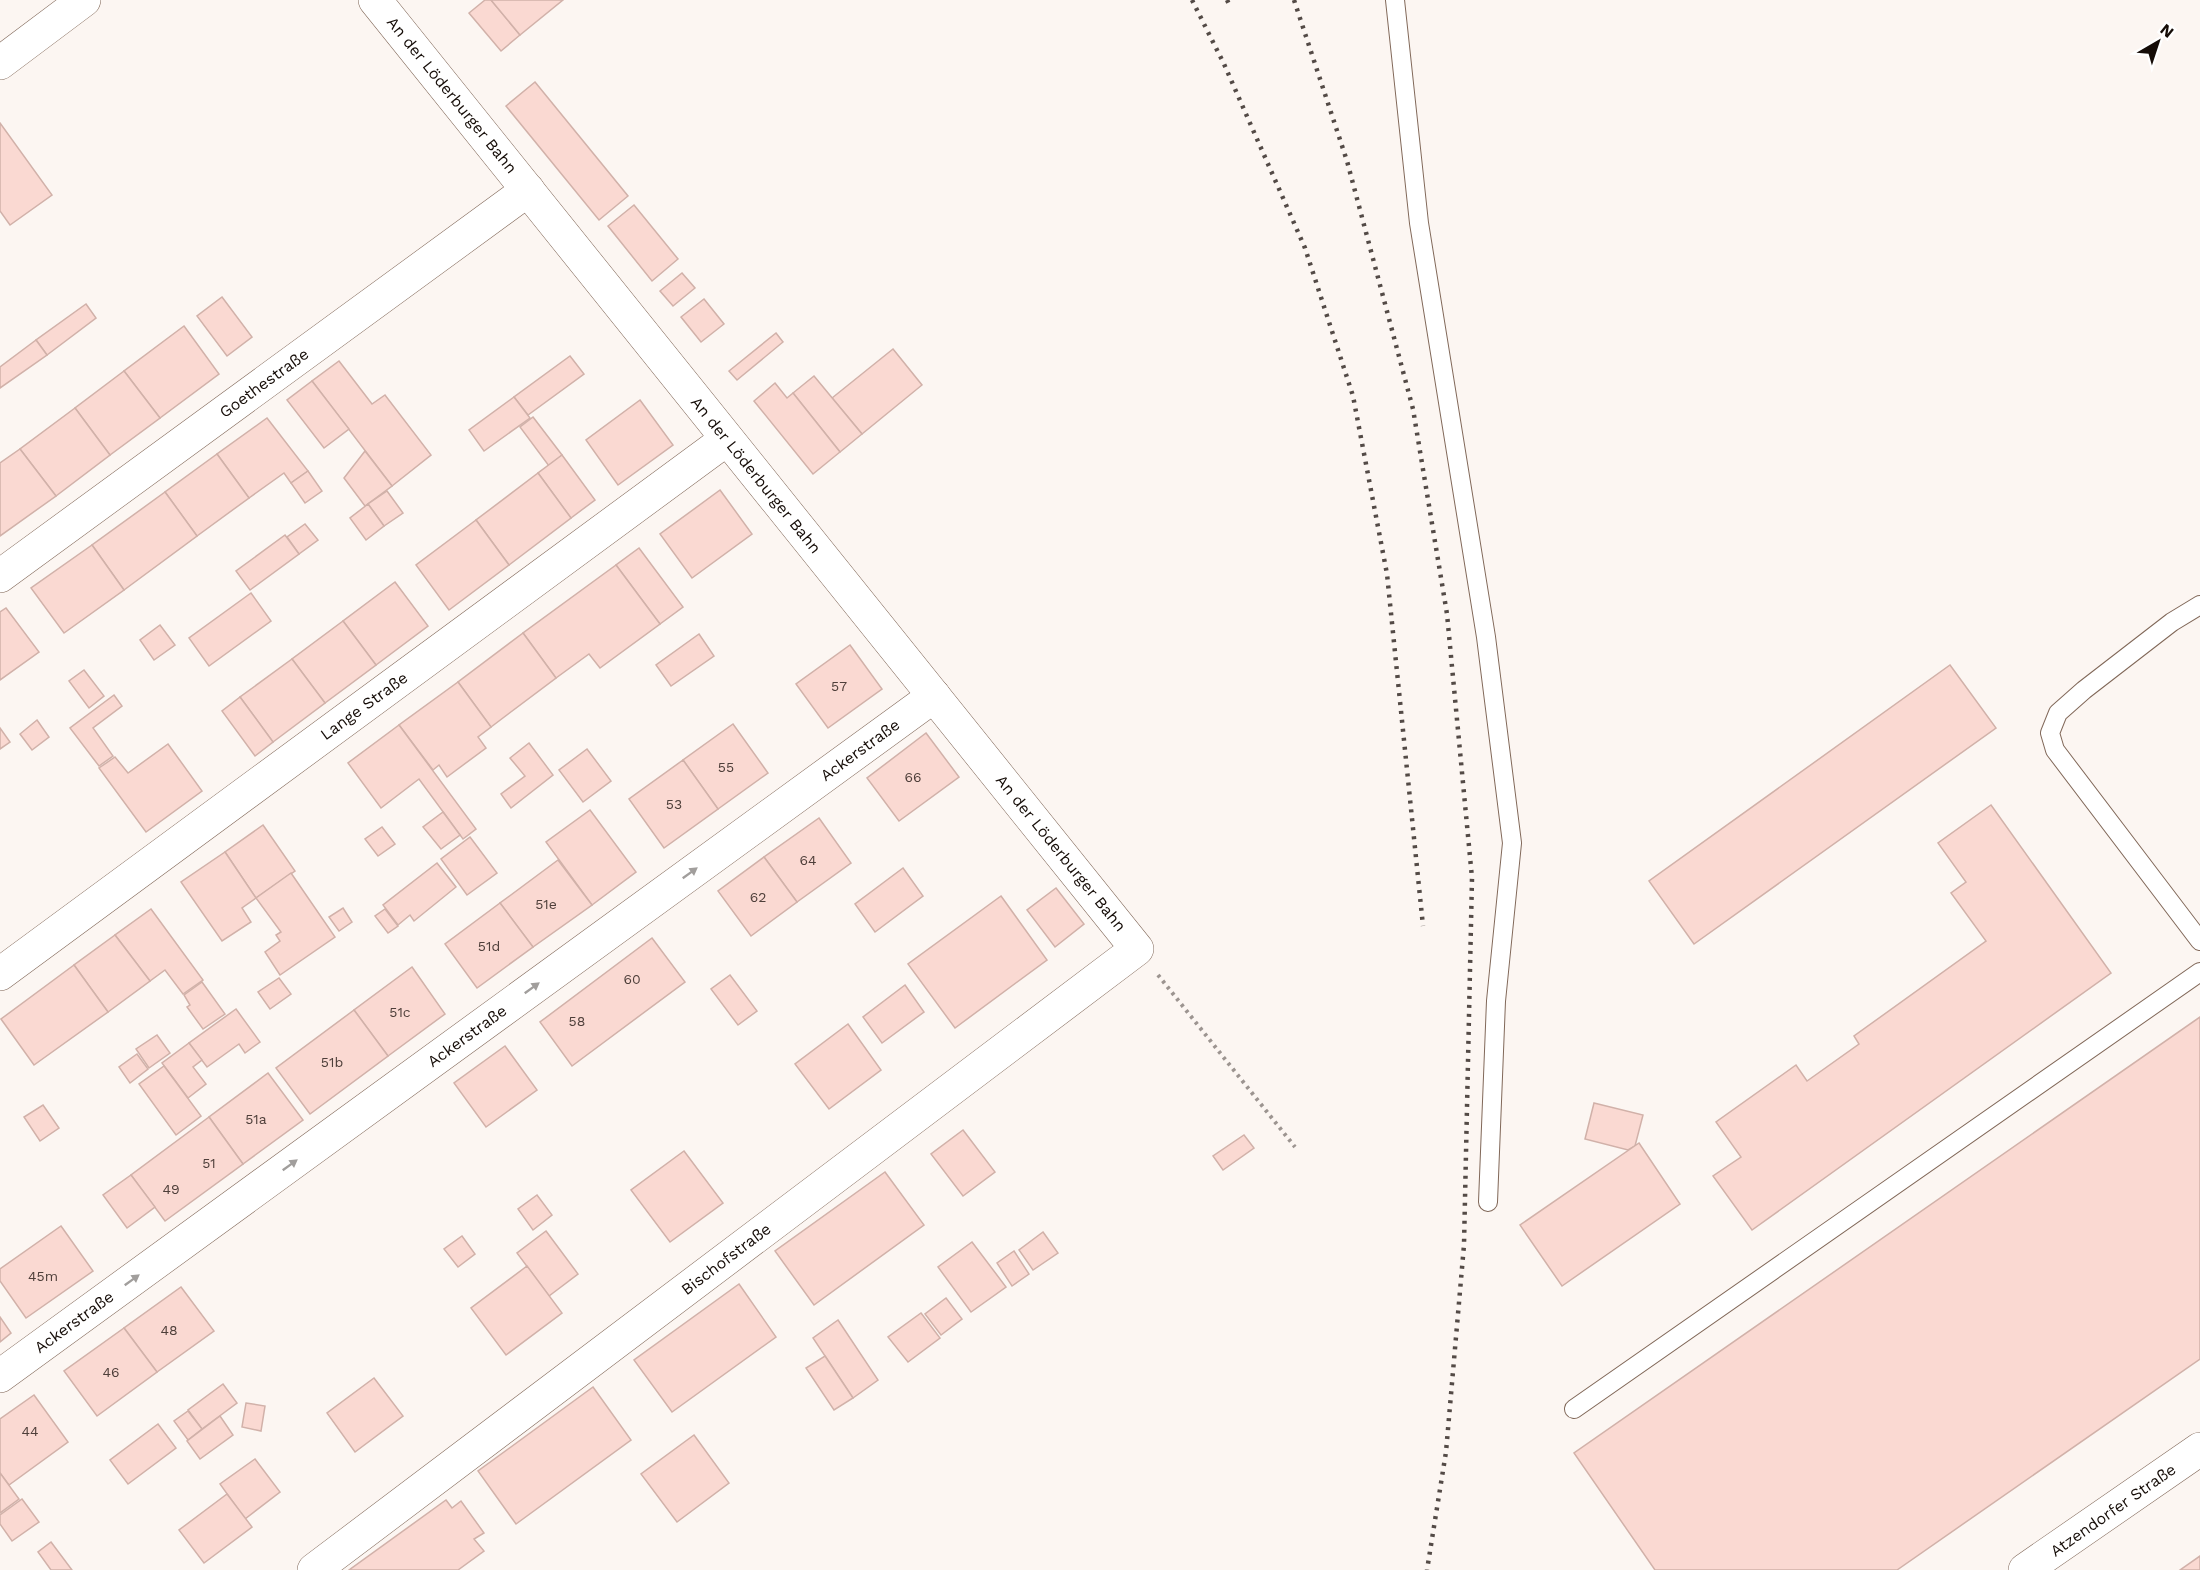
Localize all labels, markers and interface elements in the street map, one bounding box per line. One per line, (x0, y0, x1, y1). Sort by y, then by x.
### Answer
north arrow (2128, 12, 2188, 72)
street label: An der Löderburger Bahn (383, 13, 521, 177)
text: N (2157, 20, 2178, 42)
street label: Goethestraße (216, 344, 312, 422)
street label: An der Löderburger Bahn (687, 393, 825, 557)
street label: Lange Straße (317, 668, 411, 744)
house number: 57 (831, 678, 847, 694)
street label: Ackerstraße (817, 715, 903, 785)
house number: 55 (718, 759, 734, 775)
house number: 66 (904, 769, 922, 785)
street label: An der Löderburger Bahn (992, 771, 1130, 935)
house number: 53 (666, 796, 682, 812)
house number: 64 (799, 852, 817, 868)
one-way arrow (682, 868, 697, 880)
house number: 62 (750, 889, 766, 905)
house number: 51e (535, 896, 557, 912)
house number: 51d (478, 938, 500, 954)
house number: 60 (623, 971, 641, 987)
one-way arrow (524, 982, 540, 994)
street label: Ackerstraße (424, 1001, 510, 1071)
house number: 51c (389, 1004, 411, 1020)
house number: 58 (569, 1013, 585, 1029)
house number: 51b (321, 1054, 343, 1070)
house number: 51a (245, 1111, 267, 1127)
house number: 51 (202, 1155, 216, 1171)
one-way arrow (281, 1159, 297, 1171)
house number: 49 (162, 1181, 180, 1197)
street label: Bischofstraße (677, 1219, 775, 1299)
house number: 45m (28, 1268, 58, 1284)
one-way arrow (124, 1274, 140, 1286)
street label: Ackerstraße (31, 1287, 117, 1357)
house number: 48 (160, 1322, 178, 1338)
house number: 46 (102, 1364, 120, 1380)
house number: 44 (21, 1423, 39, 1439)
street label: Atzendorfer Straße (2047, 1460, 2179, 1560)

